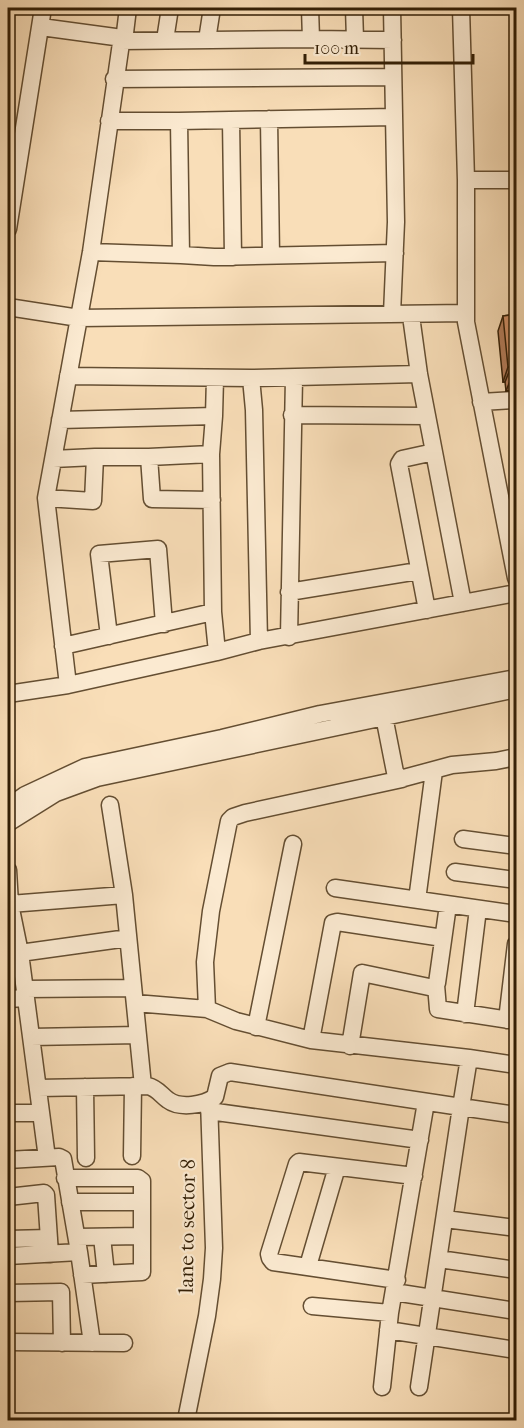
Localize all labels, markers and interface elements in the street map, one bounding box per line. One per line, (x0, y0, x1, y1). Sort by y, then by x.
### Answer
scale bar (305, 27, 473, 65)
text: 100 m (314, 38, 359, 59)
street label: lane to sector 8 (174, 1159, 200, 1294)

